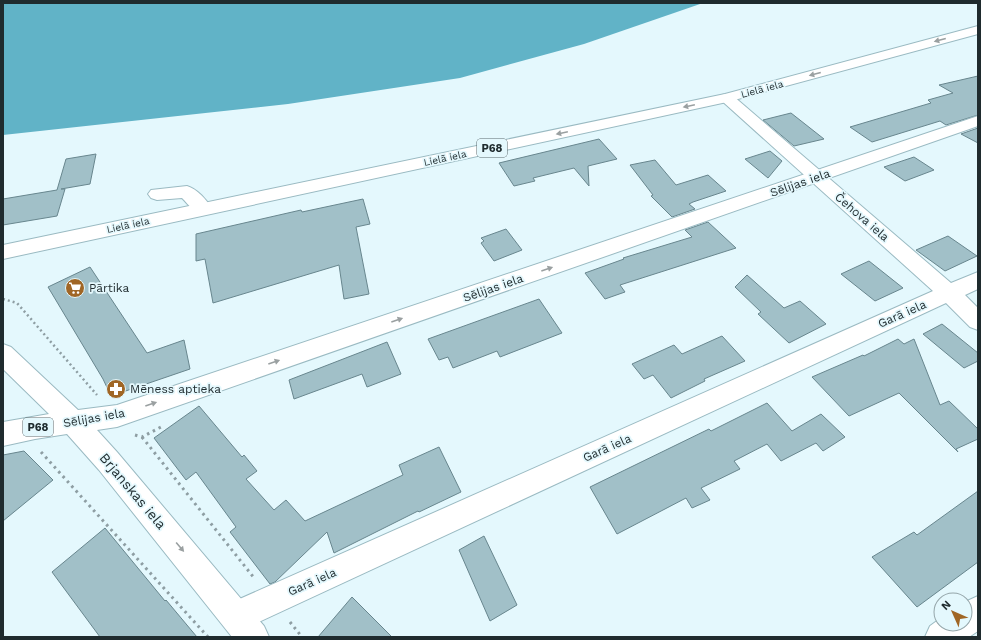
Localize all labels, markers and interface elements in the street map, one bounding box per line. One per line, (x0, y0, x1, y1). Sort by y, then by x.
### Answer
one-way arrow (934, 37, 946, 43)
one-way arrow (809, 71, 821, 77)
street label: Lielā iela (740, 78, 785, 100)
one-way arrow (683, 104, 695, 110)
one-way arrow (556, 131, 568, 137)
road number: P68 (477, 139, 507, 157)
street label: Lielā iela (423, 148, 468, 168)
street label: Sēlijas iela (768, 166, 832, 200)
street label: Čehova iela (832, 190, 892, 244)
street label: Lielā iela (106, 215, 151, 235)
one-way arrow (541, 266, 553, 272)
street label: Sēlijas iela (461, 271, 525, 305)
supermarket icon: Pārtika (64, 277, 86, 299)
place label: Pārtika (89, 281, 130, 295)
street label: Garā iela (876, 297, 929, 331)
one-way arrow (391, 317, 403, 323)
one-way arrow (268, 359, 280, 365)
pharmacy icon: Mēness aptieka (105, 378, 127, 400)
place label: Mēness aptieka (130, 382, 221, 396)
one-way arrow (145, 401, 157, 407)
street label: Sēlijas iela (62, 406, 126, 430)
road number: P68 (23, 418, 53, 436)
street label: Garā iela (581, 431, 634, 465)
street label: Brjanskas iela (97, 450, 170, 532)
one-way arrow (175, 542, 184, 553)
street label: Garā iela (286, 565, 339, 599)
north arrow (933, 592, 973, 632)
text: N (939, 598, 954, 613)

